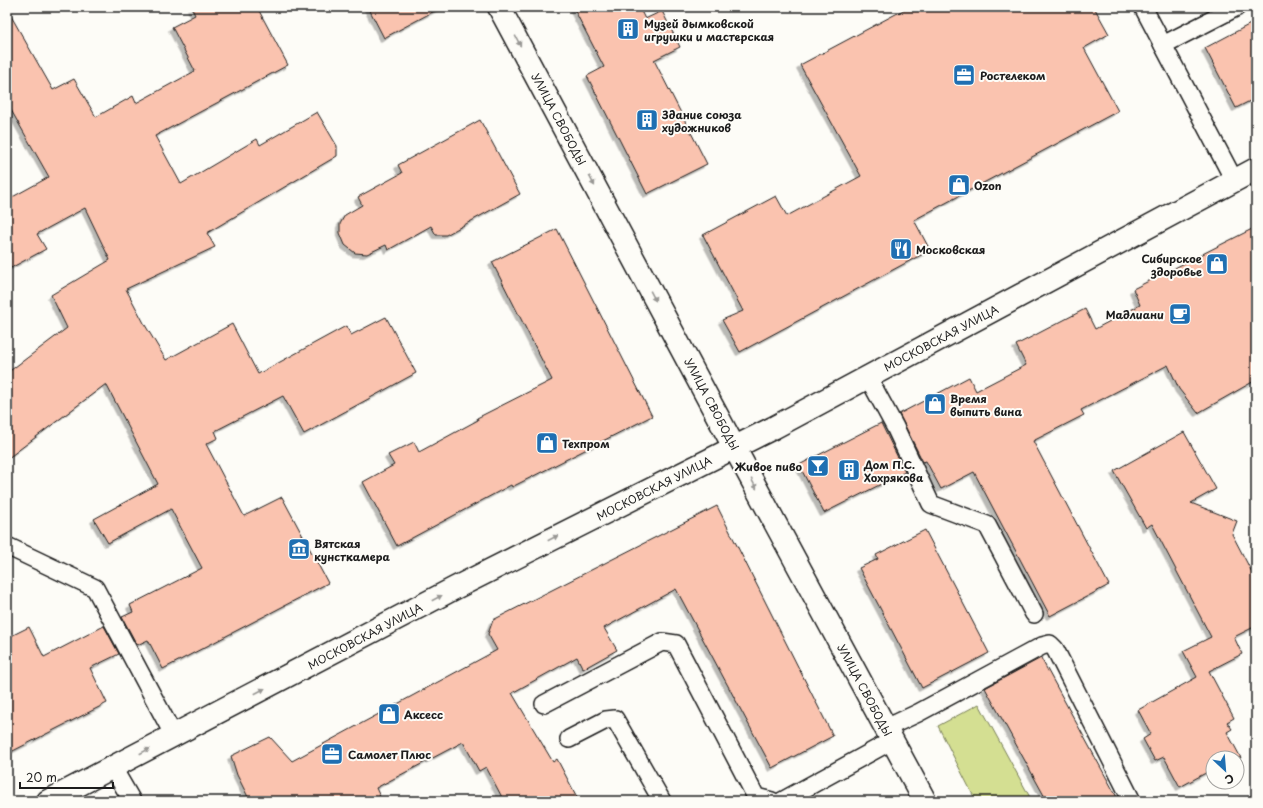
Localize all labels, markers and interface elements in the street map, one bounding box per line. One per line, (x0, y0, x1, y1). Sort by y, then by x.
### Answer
place label: Музей дымковской игрушки и мастерская (644, 15, 774, 45)
building icon: Музей дымковской игрушки и мастерская (615, 16, 641, 42)
one-way arrow (515, 36, 521, 47)
office icon: Ростелеком (951, 62, 977, 88)
place label: Ростелеком (980, 67, 1045, 84)
street label: УЛИЦА СВОБОДЫ (527, 70, 591, 168)
place label: Здание союза художников (661, 106, 742, 136)
building icon: Здание союза художников (634, 107, 660, 133)
shop icon: Ozon (946, 172, 972, 198)
one-way arrow (589, 175, 595, 187)
place label: Ozon (974, 177, 1002, 194)
restaurant icon: Московская (888, 236, 914, 262)
place label: Московская (916, 241, 985, 258)
place label: Сибирское здоровье (1141, 250, 1203, 280)
shop icon: Сибирское здоровье (1204, 251, 1230, 277)
one-way arrow (650, 290, 657, 301)
street label: МОСКОВСКАЯ УЛИЦА (881, 300, 1002, 375)
cafe icon: Мадлиани (1167, 301, 1193, 327)
place label: Мадлиани (1106, 306, 1164, 323)
street label: УЛИЦА СВОБОДЫ (680, 355, 744, 453)
place label: Время выпить вина (950, 390, 1022, 420)
shop icon: Время выпить вина (922, 391, 948, 417)
shop icon: Техпром (534, 430, 560, 456)
place label: Техпром (562, 435, 610, 452)
street label: МОСКОВСКАЯ УЛИЦА (593, 451, 715, 524)
bar icon: Живое пиво (805, 453, 831, 479)
place label: Дом П.С. Хохрякова (863, 456, 924, 486)
building icon: Дом П.С. Хохрякова (836, 457, 862, 483)
place label: Живое пиво (734, 458, 802, 475)
one-way arrow (751, 478, 758, 490)
place label: Вятская кунсткамера (314, 535, 391, 565)
one-way arrow (547, 535, 559, 542)
museum icon: Вятская кунсткамера (286, 536, 312, 562)
one-way arrow (432, 594, 443, 601)
street label: МОСКОВСКАЯ УЛИЦА (305, 598, 426, 673)
street label: УЛИЦА СВОБОДЫ (833, 641, 897, 739)
one-way arrow (255, 688, 266, 694)
shop icon: Аксесс (376, 701, 402, 727)
place label: Аксесс (404, 706, 443, 723)
office icon: Самолет Плюс (319, 741, 345, 767)
place label: Самолет Плюс (348, 746, 431, 763)
one-way arrow (140, 748, 151, 754)
north arrow (1205, 750, 1245, 790)
scale bar (20, 764, 113, 790)
text: 20 m (26, 768, 57, 786)
text: С (1222, 770, 1237, 789)

